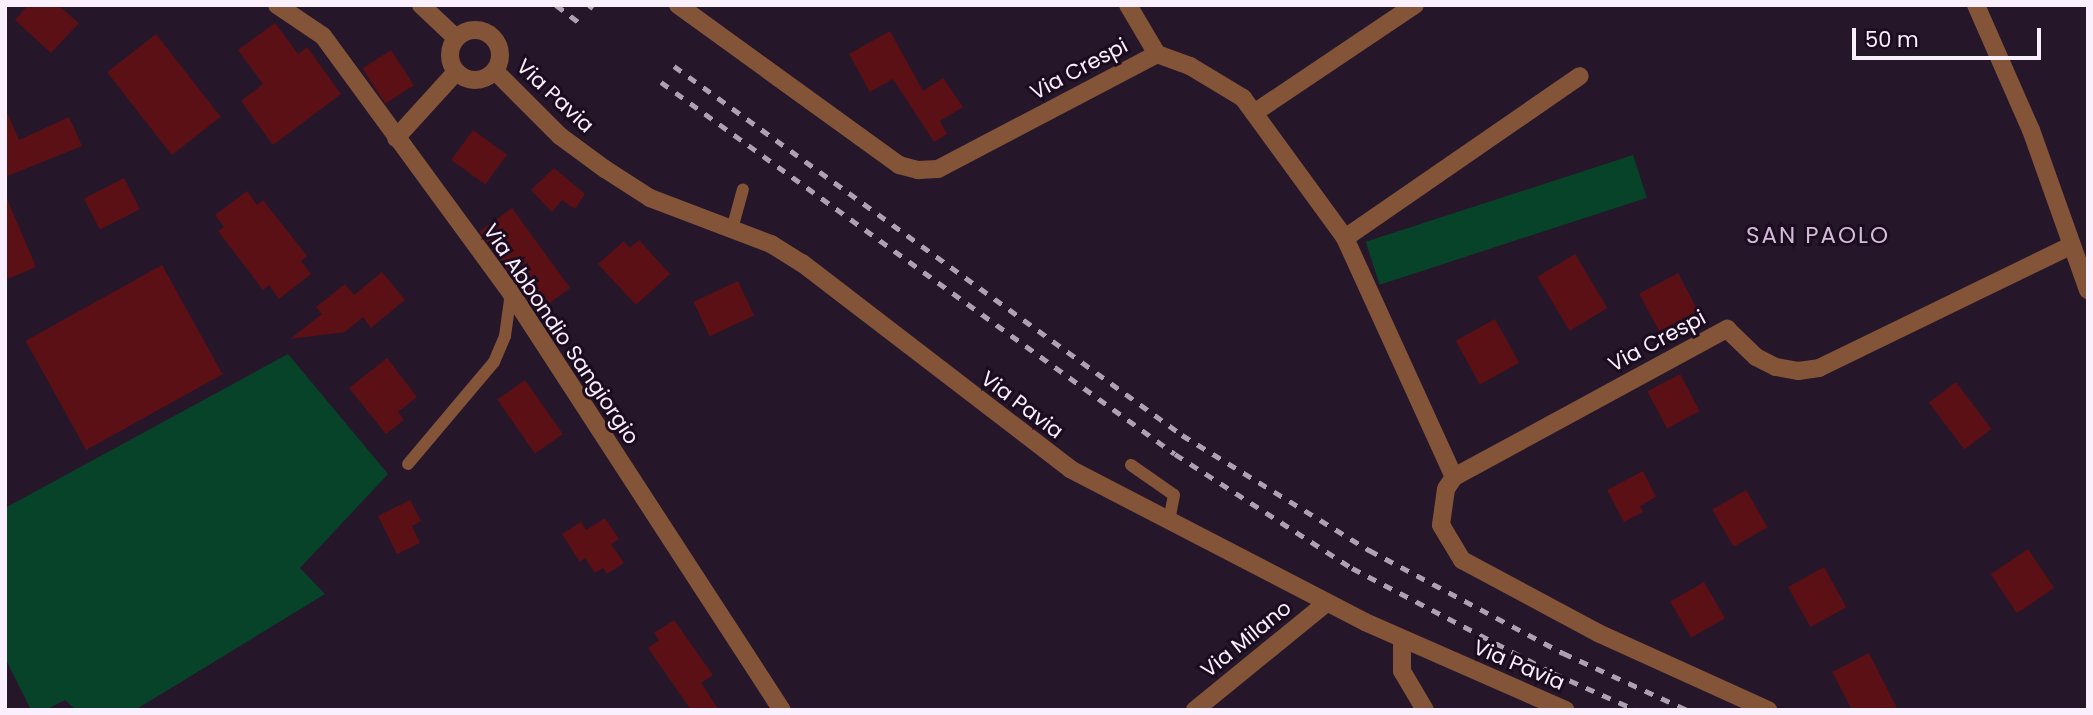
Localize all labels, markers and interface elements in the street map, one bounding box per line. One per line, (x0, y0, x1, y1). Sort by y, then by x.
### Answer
scale bar (1855, 14, 2044, 58)
text: 50 m (1865, 25, 1919, 54)
street label: Via Crespi (1026, 33, 1132, 105)
street label: Via Pavia (511, 54, 599, 138)
street label: Via Abbondio Sangiorgio (478, 219, 644, 449)
district label: SAN PAOLO (1747, 221, 1889, 249)
street label: Via Crespi (1604, 305, 1710, 377)
street label: Via Pavia (976, 366, 1068, 444)
street label: Via Milano (1196, 595, 1296, 683)
street label: Via Pavia (1470, 635, 1568, 695)

